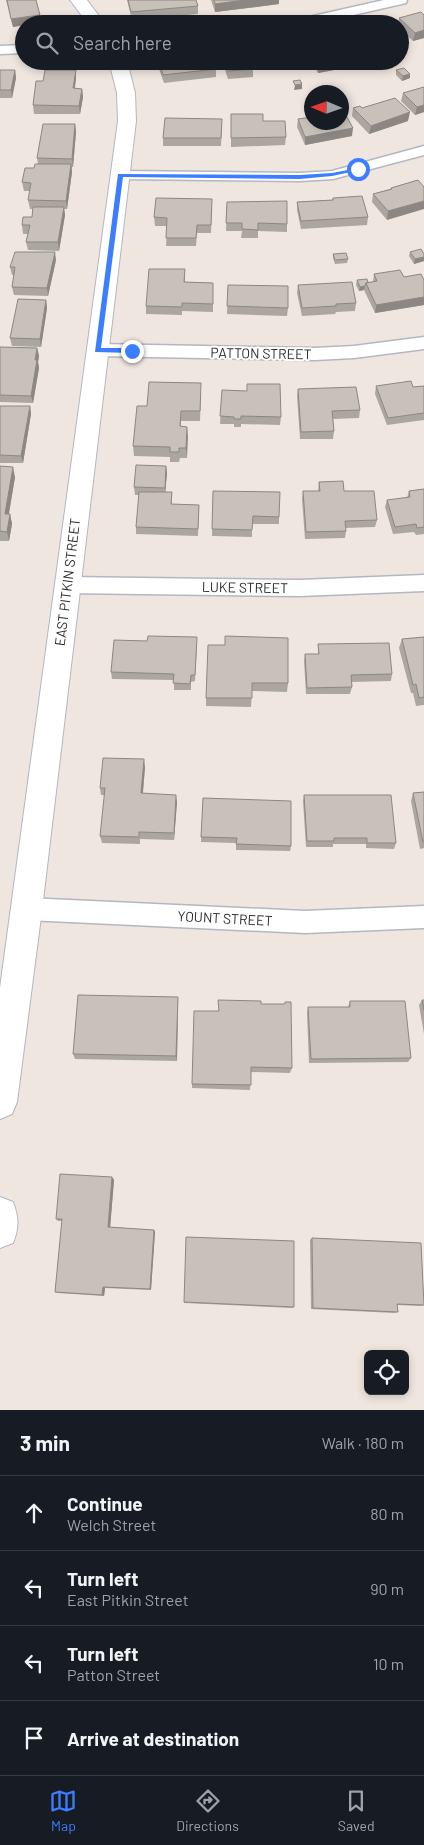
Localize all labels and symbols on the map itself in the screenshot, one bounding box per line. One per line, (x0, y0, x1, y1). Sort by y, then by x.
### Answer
north arrow (304, 85, 349, 130)
route start (347, 158, 370, 181)
route end (121, 340, 144, 363)
street label: PATTON STREET (210, 344, 312, 362)
street label: EAST PITKIN STREET (51, 517, 83, 647)
street label: LUKE STREET (202, 578, 288, 596)
street label: YOUNT STREET (177, 907, 273, 929)

